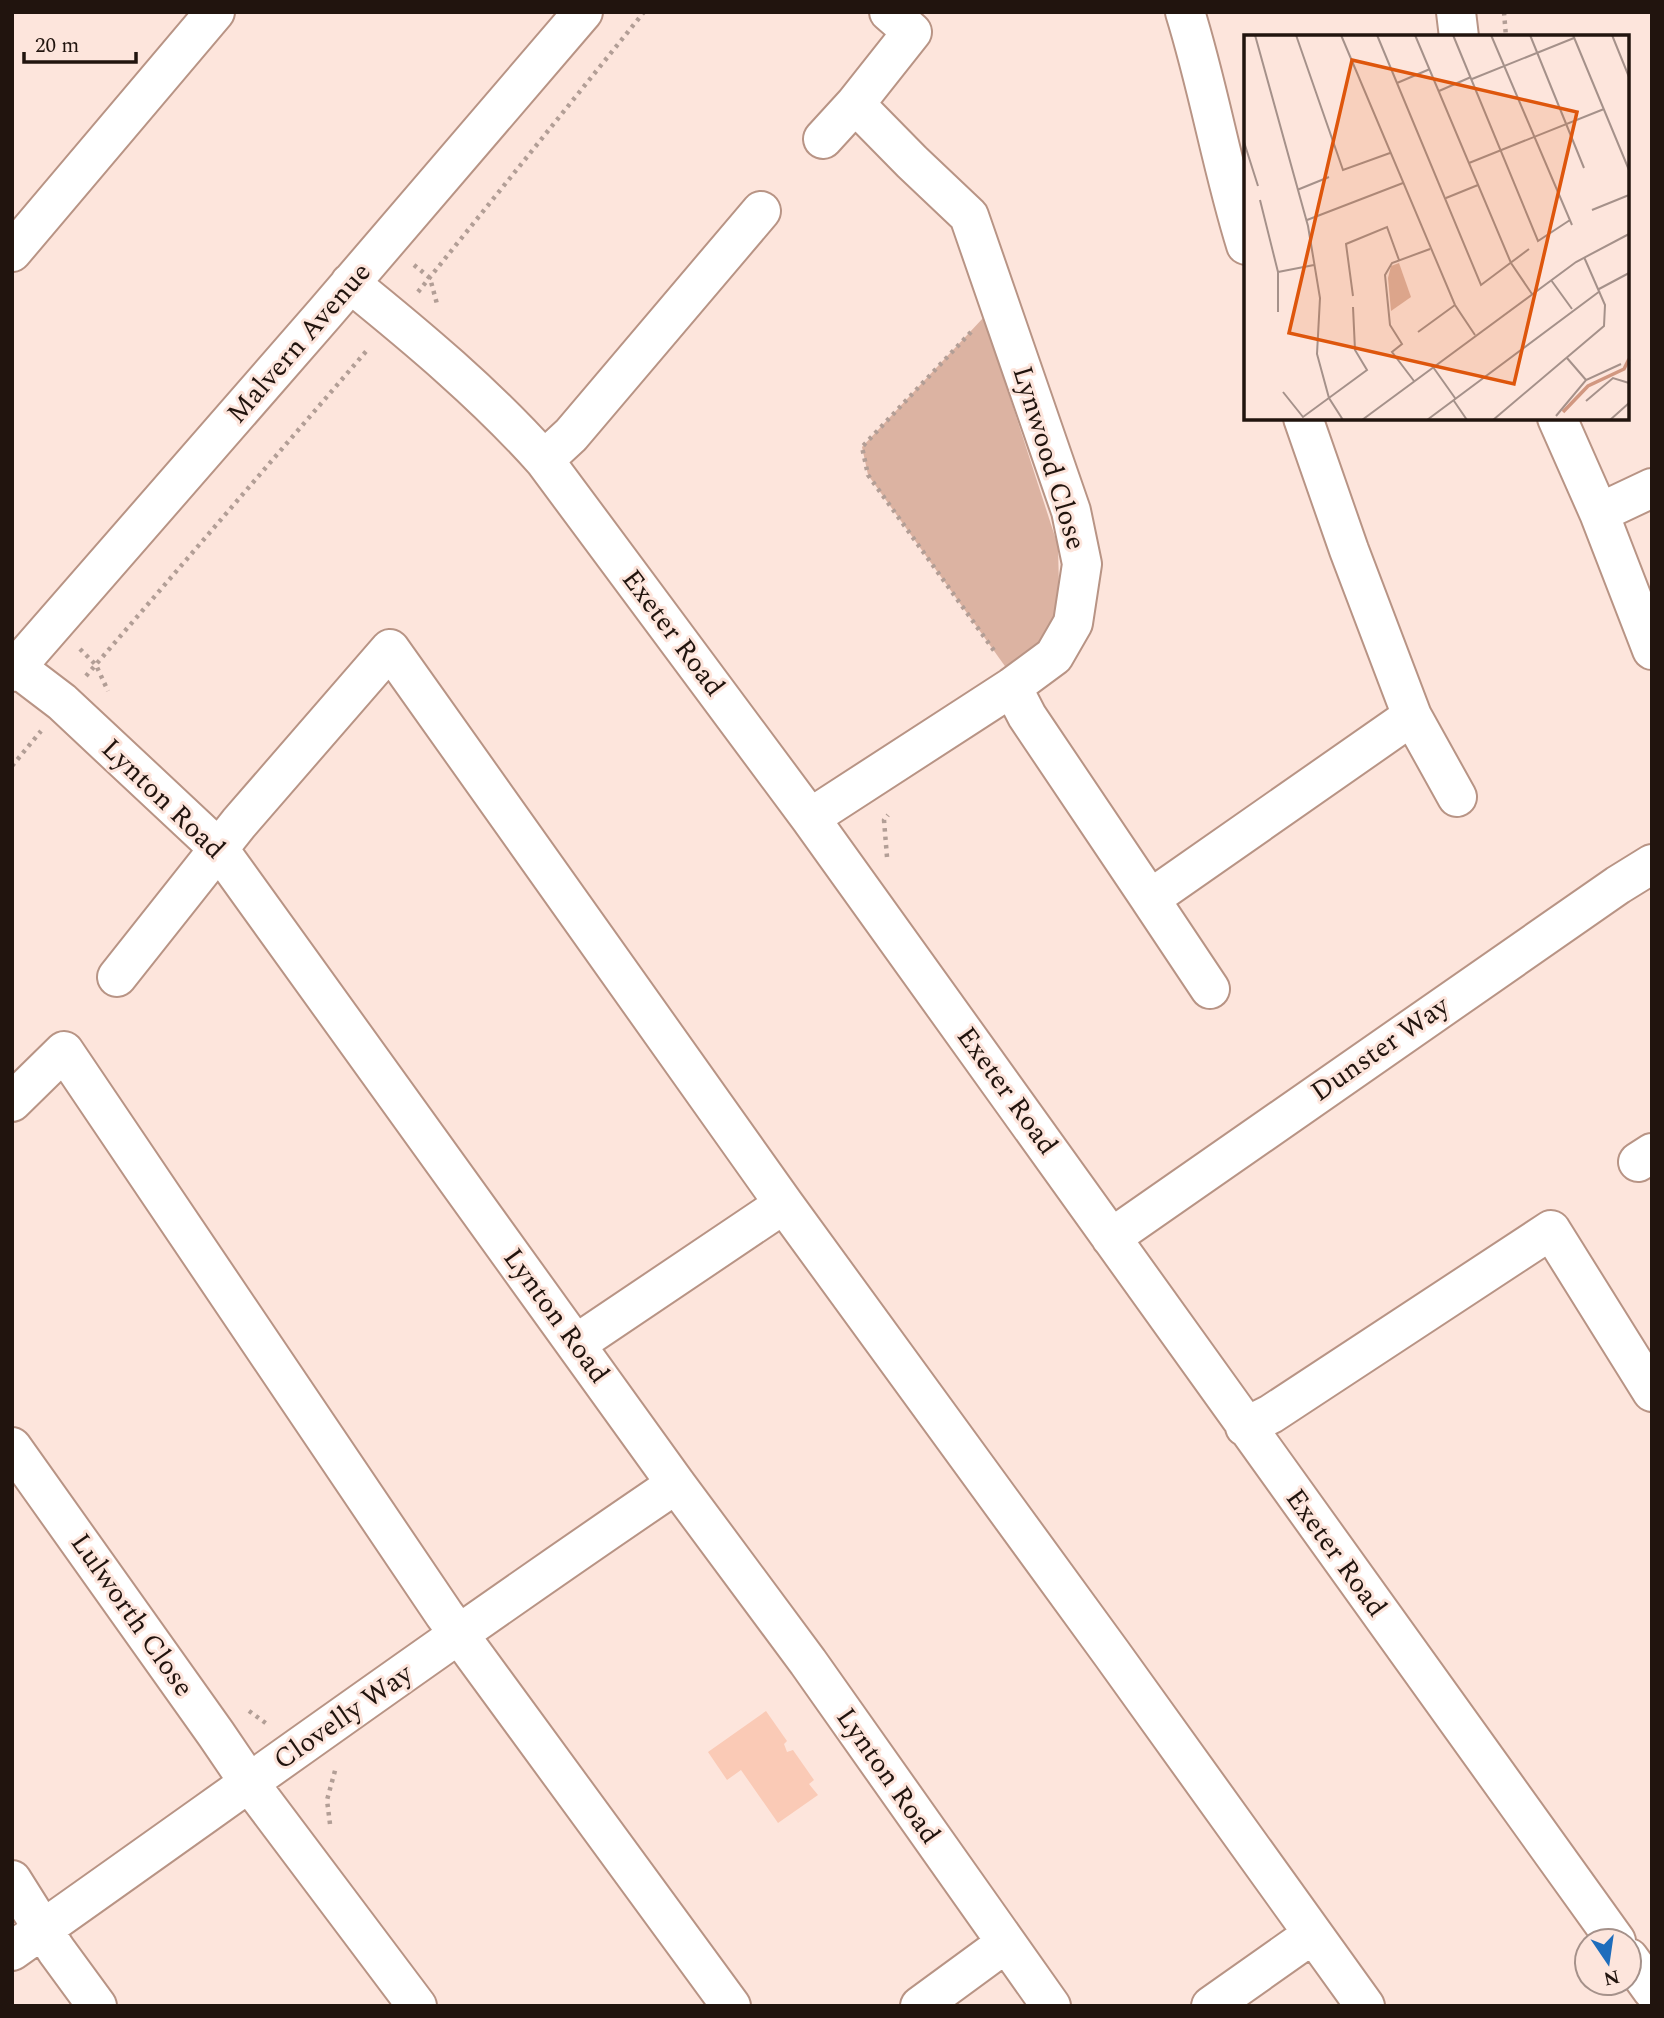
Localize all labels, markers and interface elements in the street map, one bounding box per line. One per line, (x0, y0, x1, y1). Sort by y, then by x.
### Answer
scale bar (24, 21, 136, 65)
text: 20 m (35, 30, 79, 62)
inset map (1244, 35, 1629, 420)
street label: Malvern Avenue (216, 252, 382, 434)
street label: Lynwood Close (1001, 361, 1097, 555)
street label: Exeter Road (611, 560, 735, 706)
street label: Lynton Road (91, 728, 235, 870)
street label: Dunster Way (1302, 984, 1460, 1113)
street label: Exeter Road (945, 1018, 1069, 1164)
street label: Lynton Road (492, 1239, 620, 1393)
street label: Exeter Road (1274, 1480, 1398, 1626)
street label: Lulworth Close (59, 1524, 205, 1706)
street label: Clovelly Way (265, 1652, 423, 1781)
street label: Lynton Road (825, 1699, 951, 1853)
north arrow (1573, 1927, 1643, 1997)
text: N (1601, 1961, 1622, 1993)

